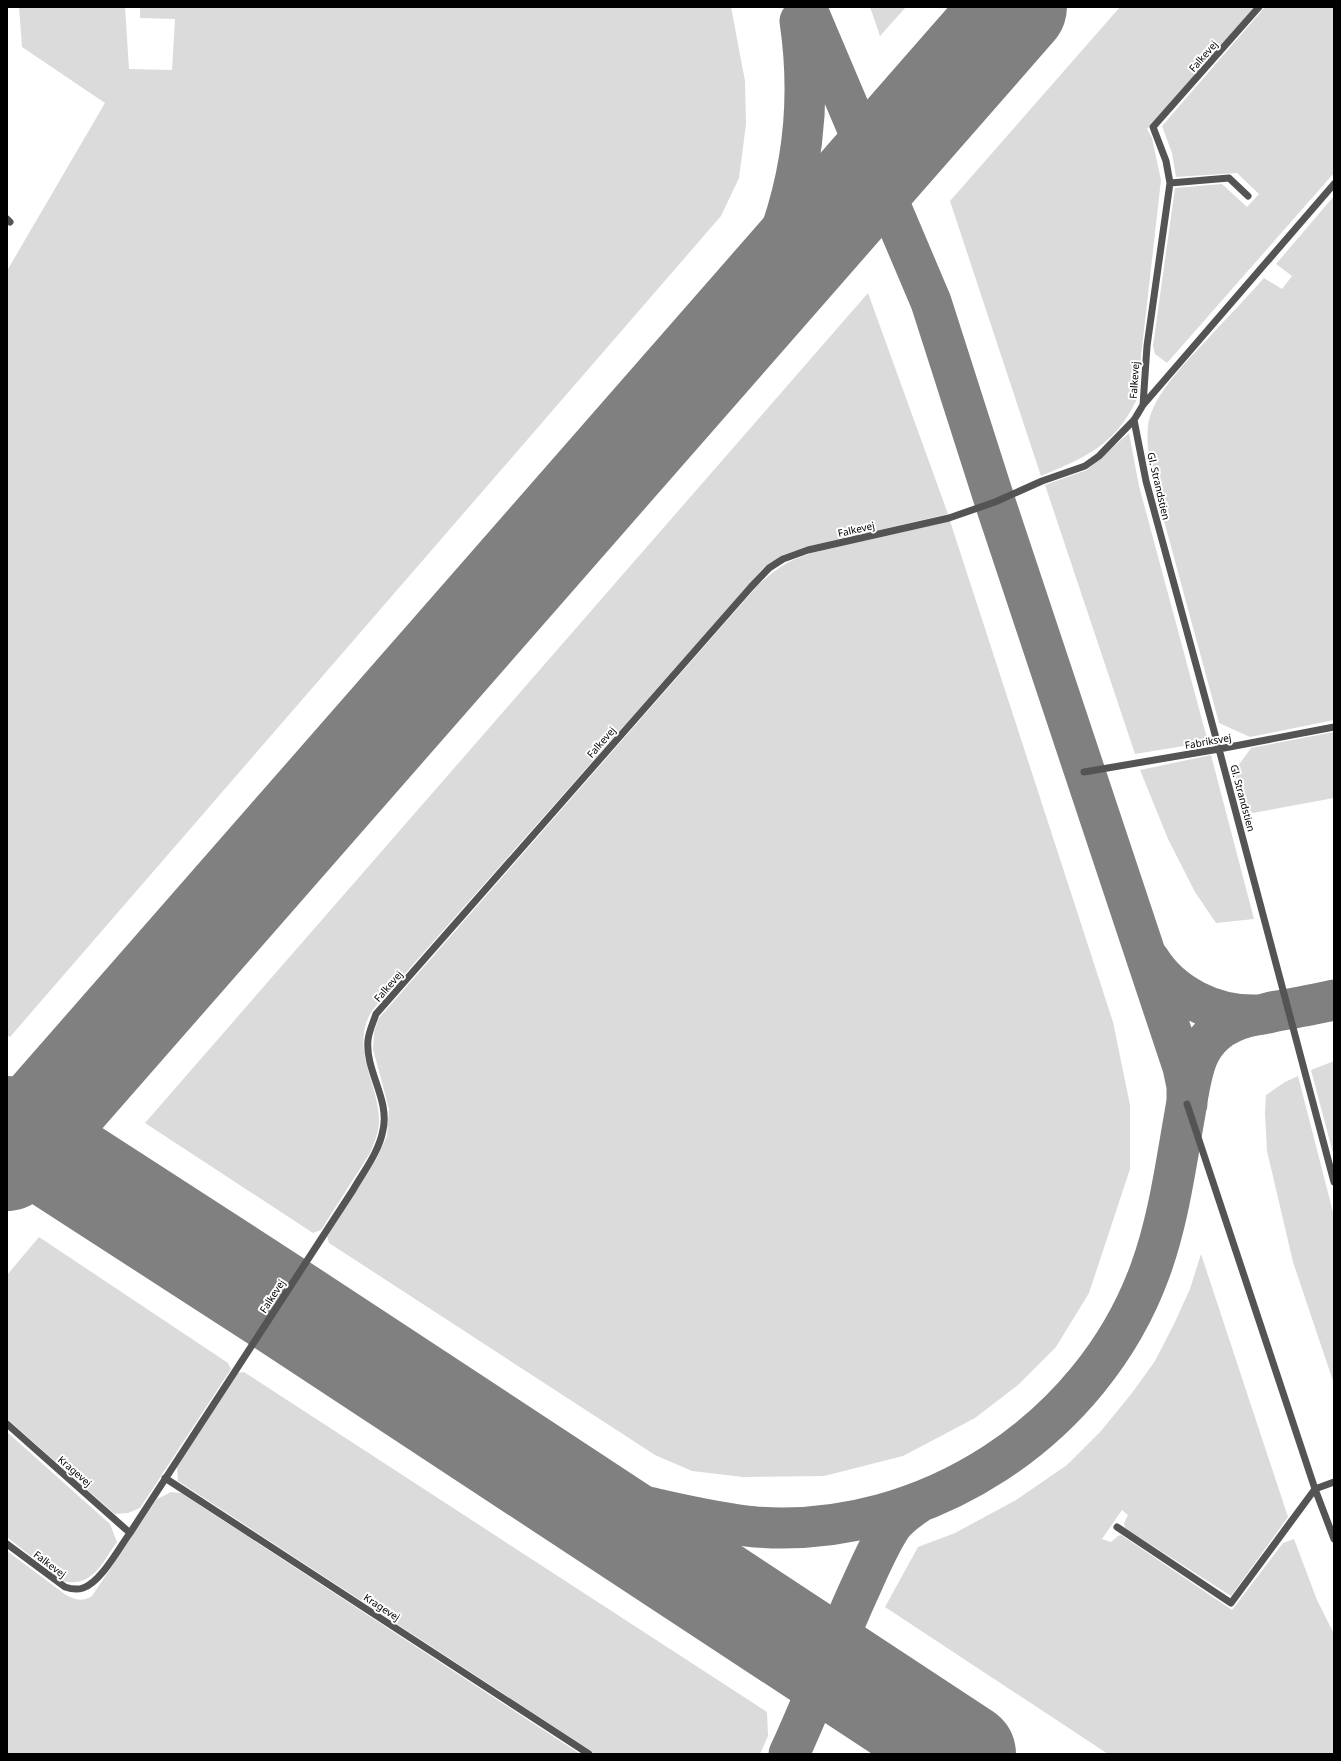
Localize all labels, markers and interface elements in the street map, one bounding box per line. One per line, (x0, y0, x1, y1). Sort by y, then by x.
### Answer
street label: Falkevej (1185, 37, 1221, 75)
street label: Falkevej (1126, 361, 1142, 399)
street label: Gl. Strandstien (1144, 451, 1174, 521)
street label: Falkevej (836, 518, 876, 540)
street label: Falkevej (583, 723, 619, 761)
street label: Fabriksvej (1184, 730, 1232, 752)
street label: Gl. Strandstien (1227, 763, 1259, 833)
street label: Falkevej (370, 967, 406, 1005)
street label: Falkevej (256, 1276, 288, 1316)
street label: Kragevej (55, 1452, 95, 1490)
street label: Falkevej (31, 1547, 69, 1581)
street label: Kragevej (361, 1590, 403, 1624)

